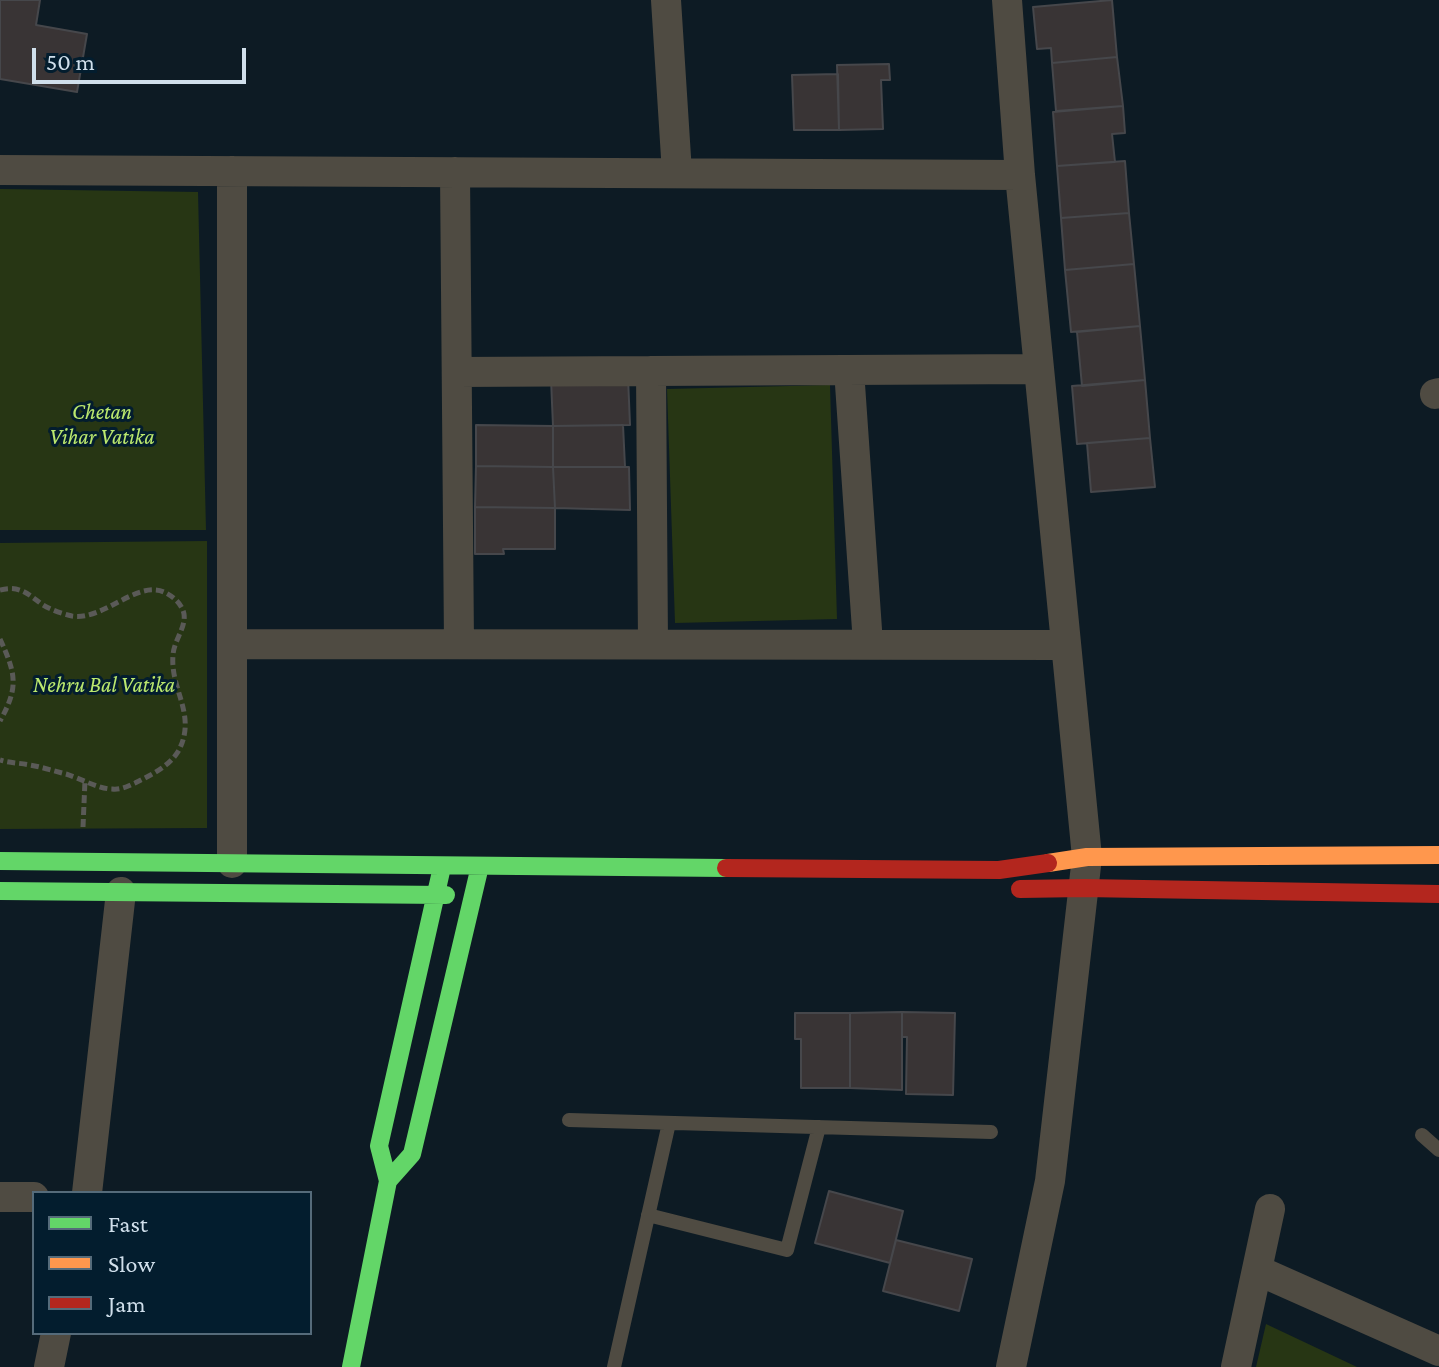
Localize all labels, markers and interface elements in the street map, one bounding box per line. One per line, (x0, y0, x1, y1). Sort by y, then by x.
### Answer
scale bar (36, 32, 250, 82)
text: 50 m (46, 48, 95, 75)
park label: Chetan Vihar Vatika (49, 399, 155, 450)
park label: Nehru Bal Vatika (33, 672, 175, 698)
legend (32, 1191, 312, 1335)
text: Fast (108, 1210, 148, 1237)
text: Slow (108, 1250, 155, 1277)
text: Jam (108, 1290, 146, 1317)

